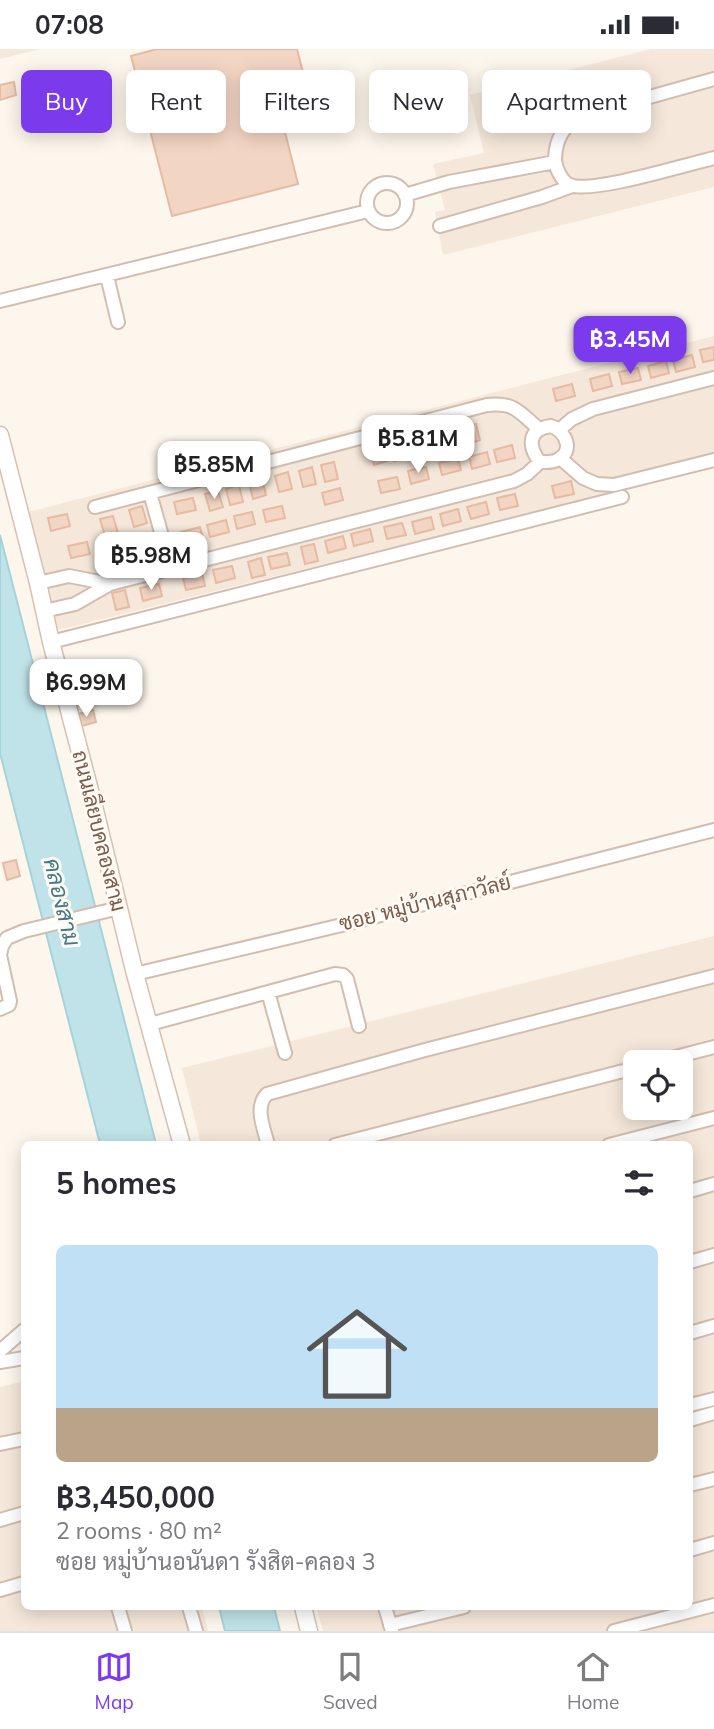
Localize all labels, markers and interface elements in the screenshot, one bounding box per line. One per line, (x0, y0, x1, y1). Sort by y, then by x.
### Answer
text: 07:08 (35, 8, 104, 41)
chip: Buy (21, 70, 112, 133)
chip: Rent (126, 70, 226, 133)
chip: Filters (240, 70, 355, 133)
chip: New (369, 70, 468, 133)
chip: Apartment (482, 70, 651, 133)
pin: ฿3.45M (573, 317, 687, 376)
text: ฿3.45M (590, 324, 670, 353)
pin: ฿5.81M (361, 415, 475, 475)
text: ฿5.81M (378, 423, 458, 452)
pin: ฿5.85M (157, 441, 271, 501)
text: ฿5.85M (174, 449, 254, 478)
pin: ฿5.98M (94, 533, 208, 592)
text: ฿5.98M (111, 540, 191, 569)
pin: ฿6.99M (29, 659, 143, 719)
text: ฿6.99M (46, 667, 126, 696)
street label: ถนนเลียบคลองสาม (67, 747, 133, 914)
water label: คลองสาม (38, 855, 87, 949)
street label: ซอย หมู่บ้านสุภาวัลย์ (336, 868, 514, 939)
map controls (623, 1050, 693, 1120)
button: locate (623, 1050, 693, 1120)
text: 5 homes (56, 1164, 177, 1202)
icon: filters (620, 1164, 658, 1202)
icon: home (294, 1291, 420, 1417)
text: ฿3,450,000 (56, 1478, 215, 1516)
text: 2 rooms · 80 m² (56, 1516, 222, 1545)
text: ซอย หมู่บ้านอนันดา รังสิต-คลอง 3 (56, 1547, 375, 1576)
tab: Map (95, 1648, 134, 1714)
tab: Saved (323, 1648, 378, 1714)
tab: Home (567, 1648, 619, 1714)

